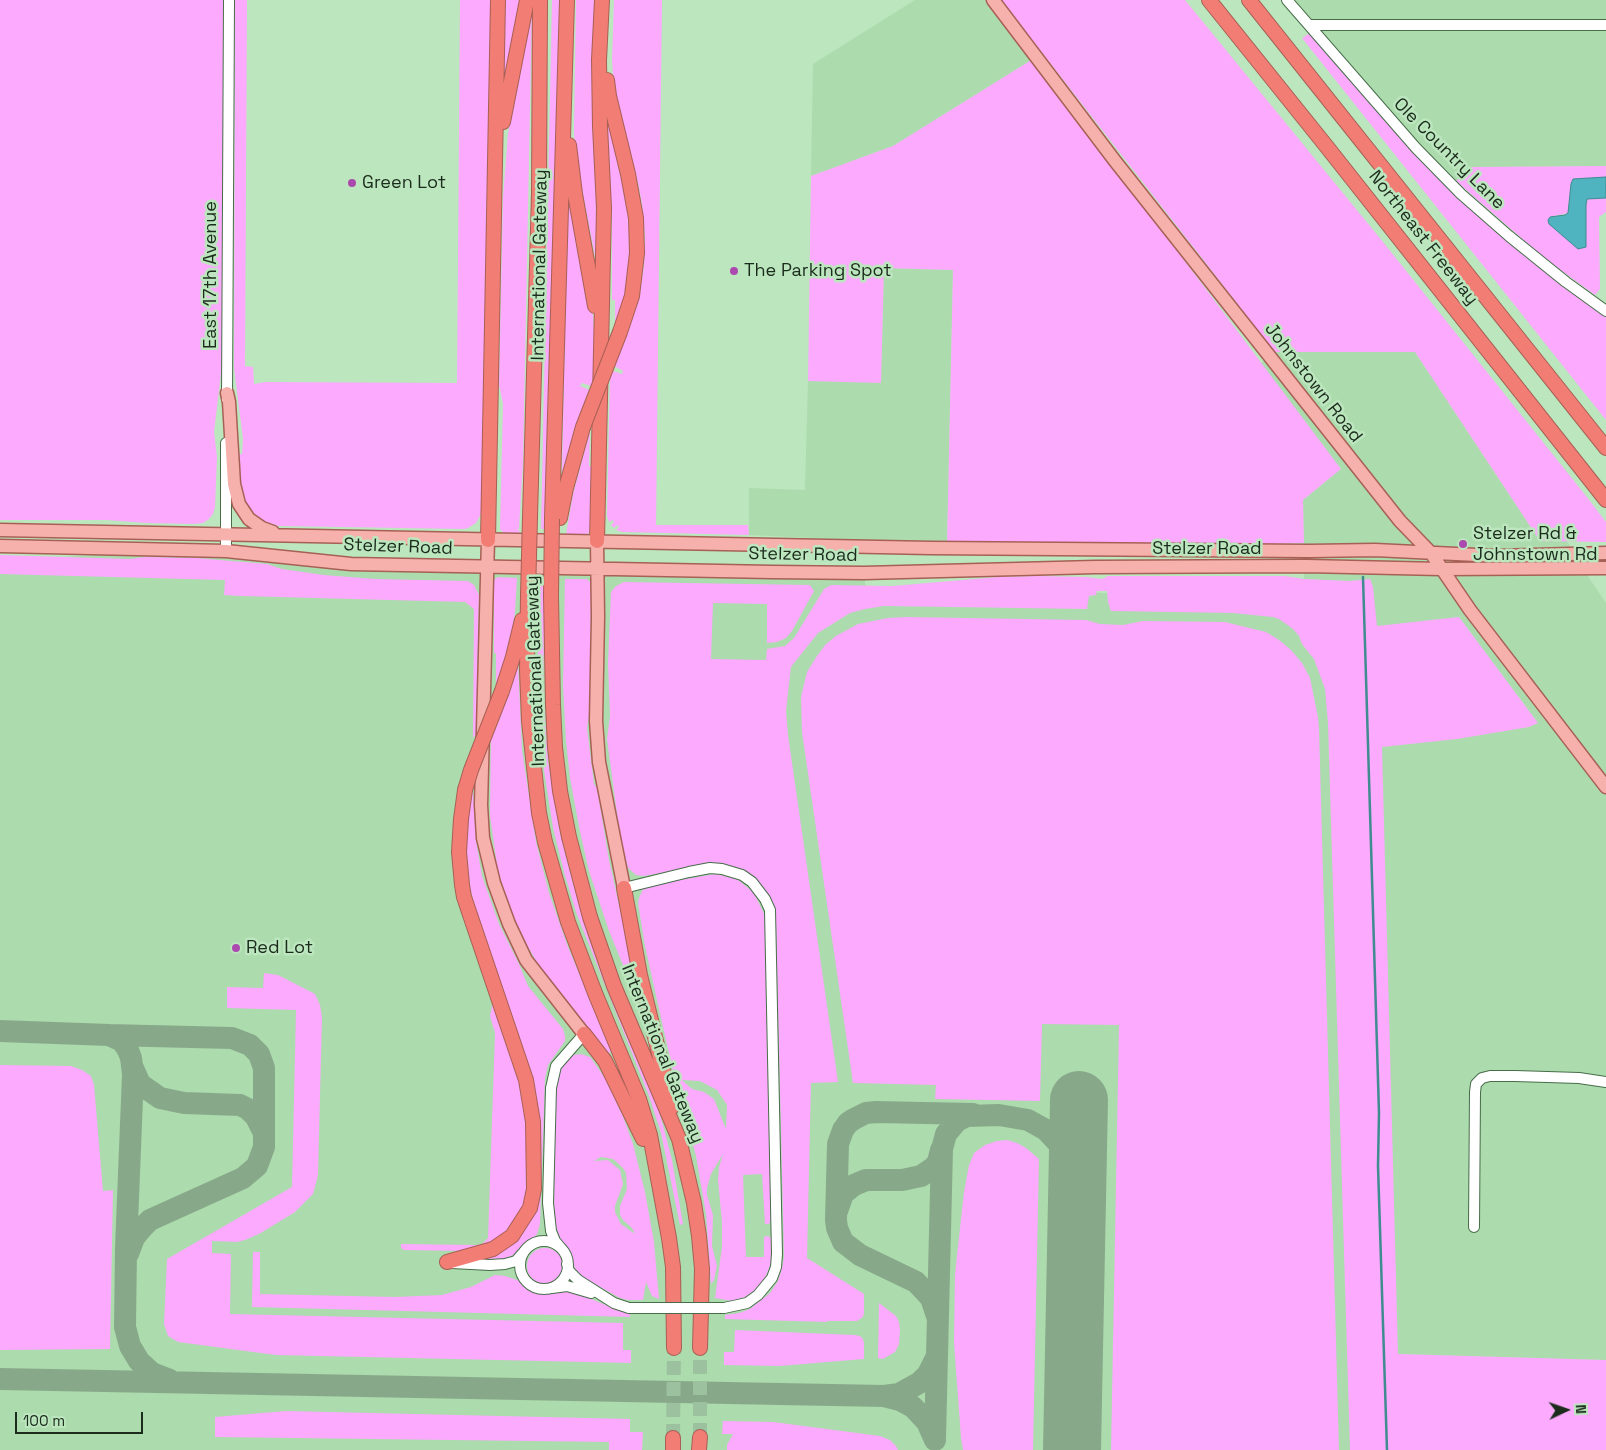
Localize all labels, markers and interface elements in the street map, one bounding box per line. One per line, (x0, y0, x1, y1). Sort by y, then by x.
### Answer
street label: Ole Country Lane (1389, 94, 1509, 214)
street label: Northeast Freeway (1364, 166, 1482, 310)
street label: International Gateway (528, 169, 552, 361)
place label: Green Lot (362, 172, 446, 194)
marker: Green Lot (346, 177, 358, 189)
street label: East 17th Avenue (200, 201, 222, 349)
place label: The Parking Spot (744, 260, 892, 282)
marker: The Parking Spot (728, 265, 740, 277)
street label: Johnstown Road (1260, 319, 1366, 447)
place label: Stelzer Rd & Johnstown Rd (1473, 523, 1598, 566)
street label: Stelzer Road (343, 534, 453, 560)
street label: Stelzer Road (1152, 538, 1262, 560)
marker: Stelzer Rd & Johnstown Rd (1457, 538, 1469, 550)
street label: Stelzer Road (748, 543, 858, 567)
street label: International Gateway (522, 575, 550, 767)
place label: Red Lot (246, 937, 313, 959)
marker: Red Lot (230, 942, 242, 954)
street label: International Gateway (616, 961, 708, 1147)
north arrow (1541, 1385, 1591, 1435)
scale bar (18, 1402, 145, 1434)
text: N (1572, 1404, 1590, 1414)
text: 100 m (23, 1411, 65, 1430)

